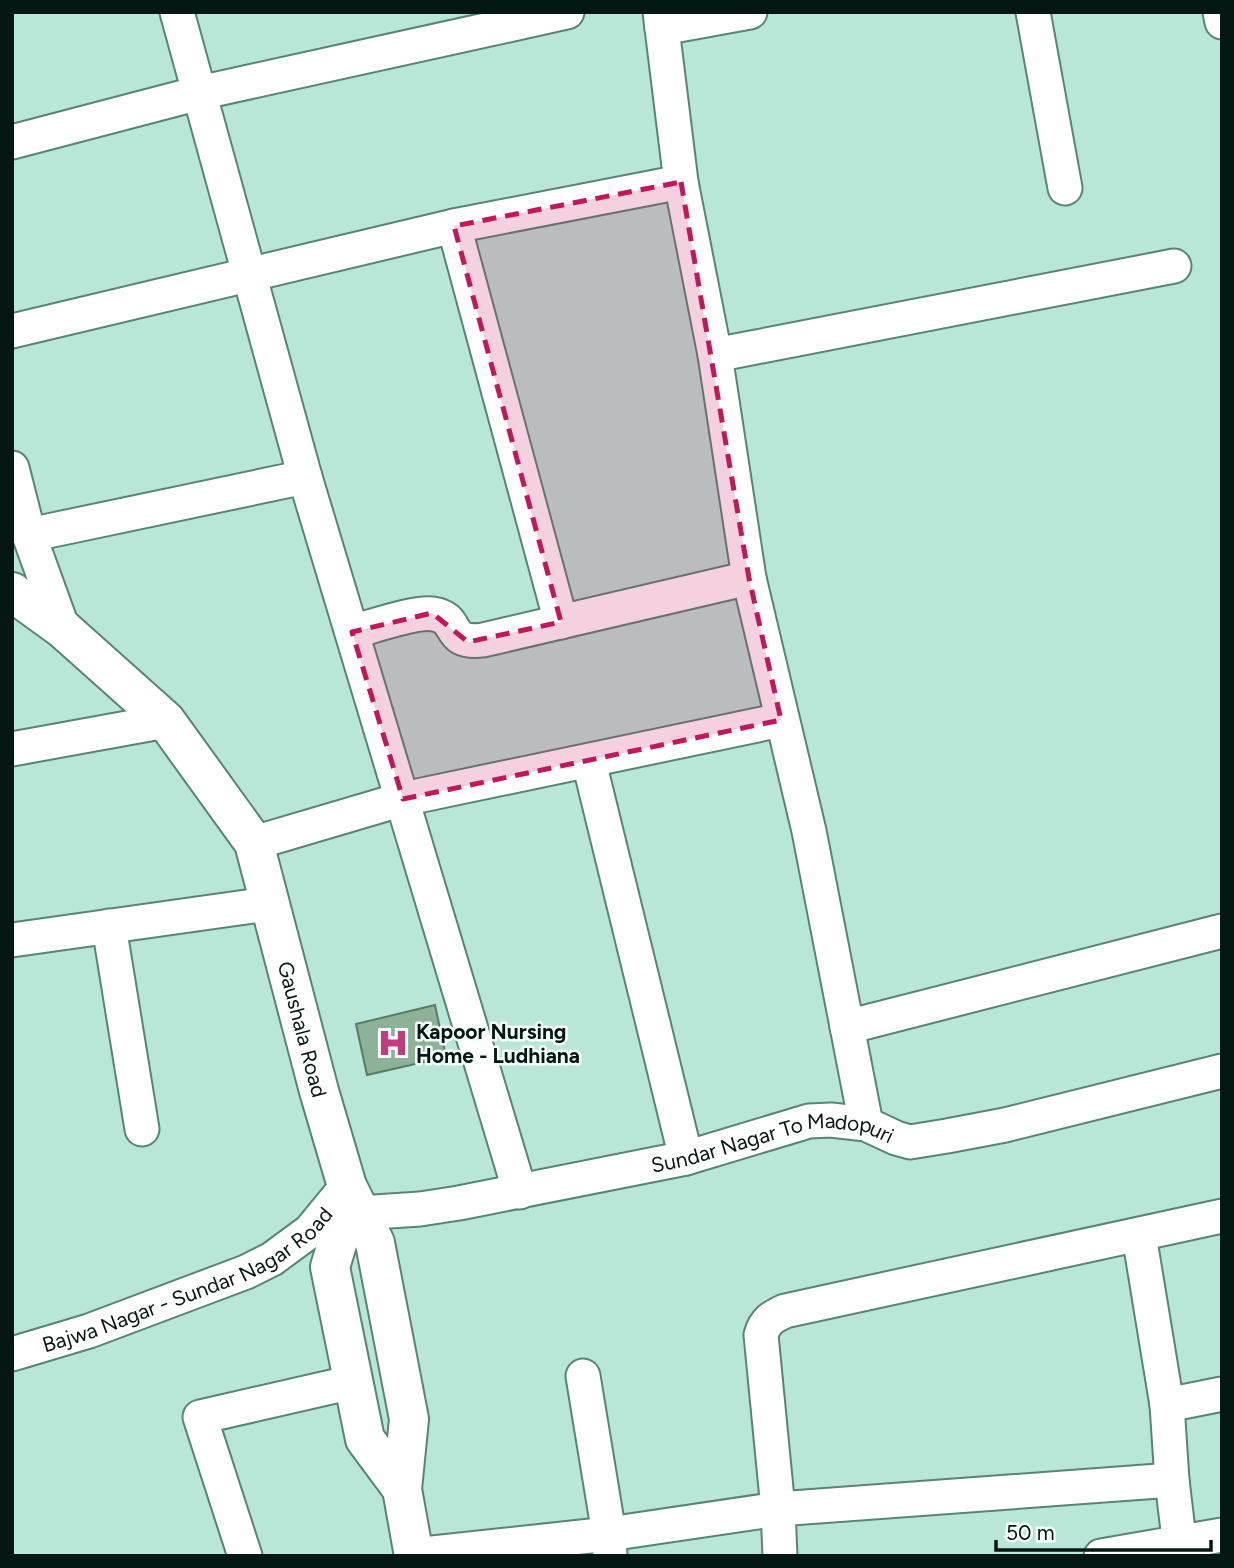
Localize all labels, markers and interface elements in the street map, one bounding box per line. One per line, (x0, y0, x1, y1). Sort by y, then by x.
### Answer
street label: Gaushala Road (273, 959, 333, 1100)
place label: Kapoor Nursing Home - Ludhiana (416, 1019, 580, 1068)
hospital icon: Kapoor Nursing Home - Ludhiana (376, 1026, 410, 1060)
street label: Sundar Nagar To Madopuri (649, 1107, 898, 1177)
street label: Bajwa Nagar - Sundar Nagar Road (39, 1202, 337, 1357)
scale bar (996, 1508, 1211, 1552)
text: 50 m (1006, 1520, 1055, 1545)

